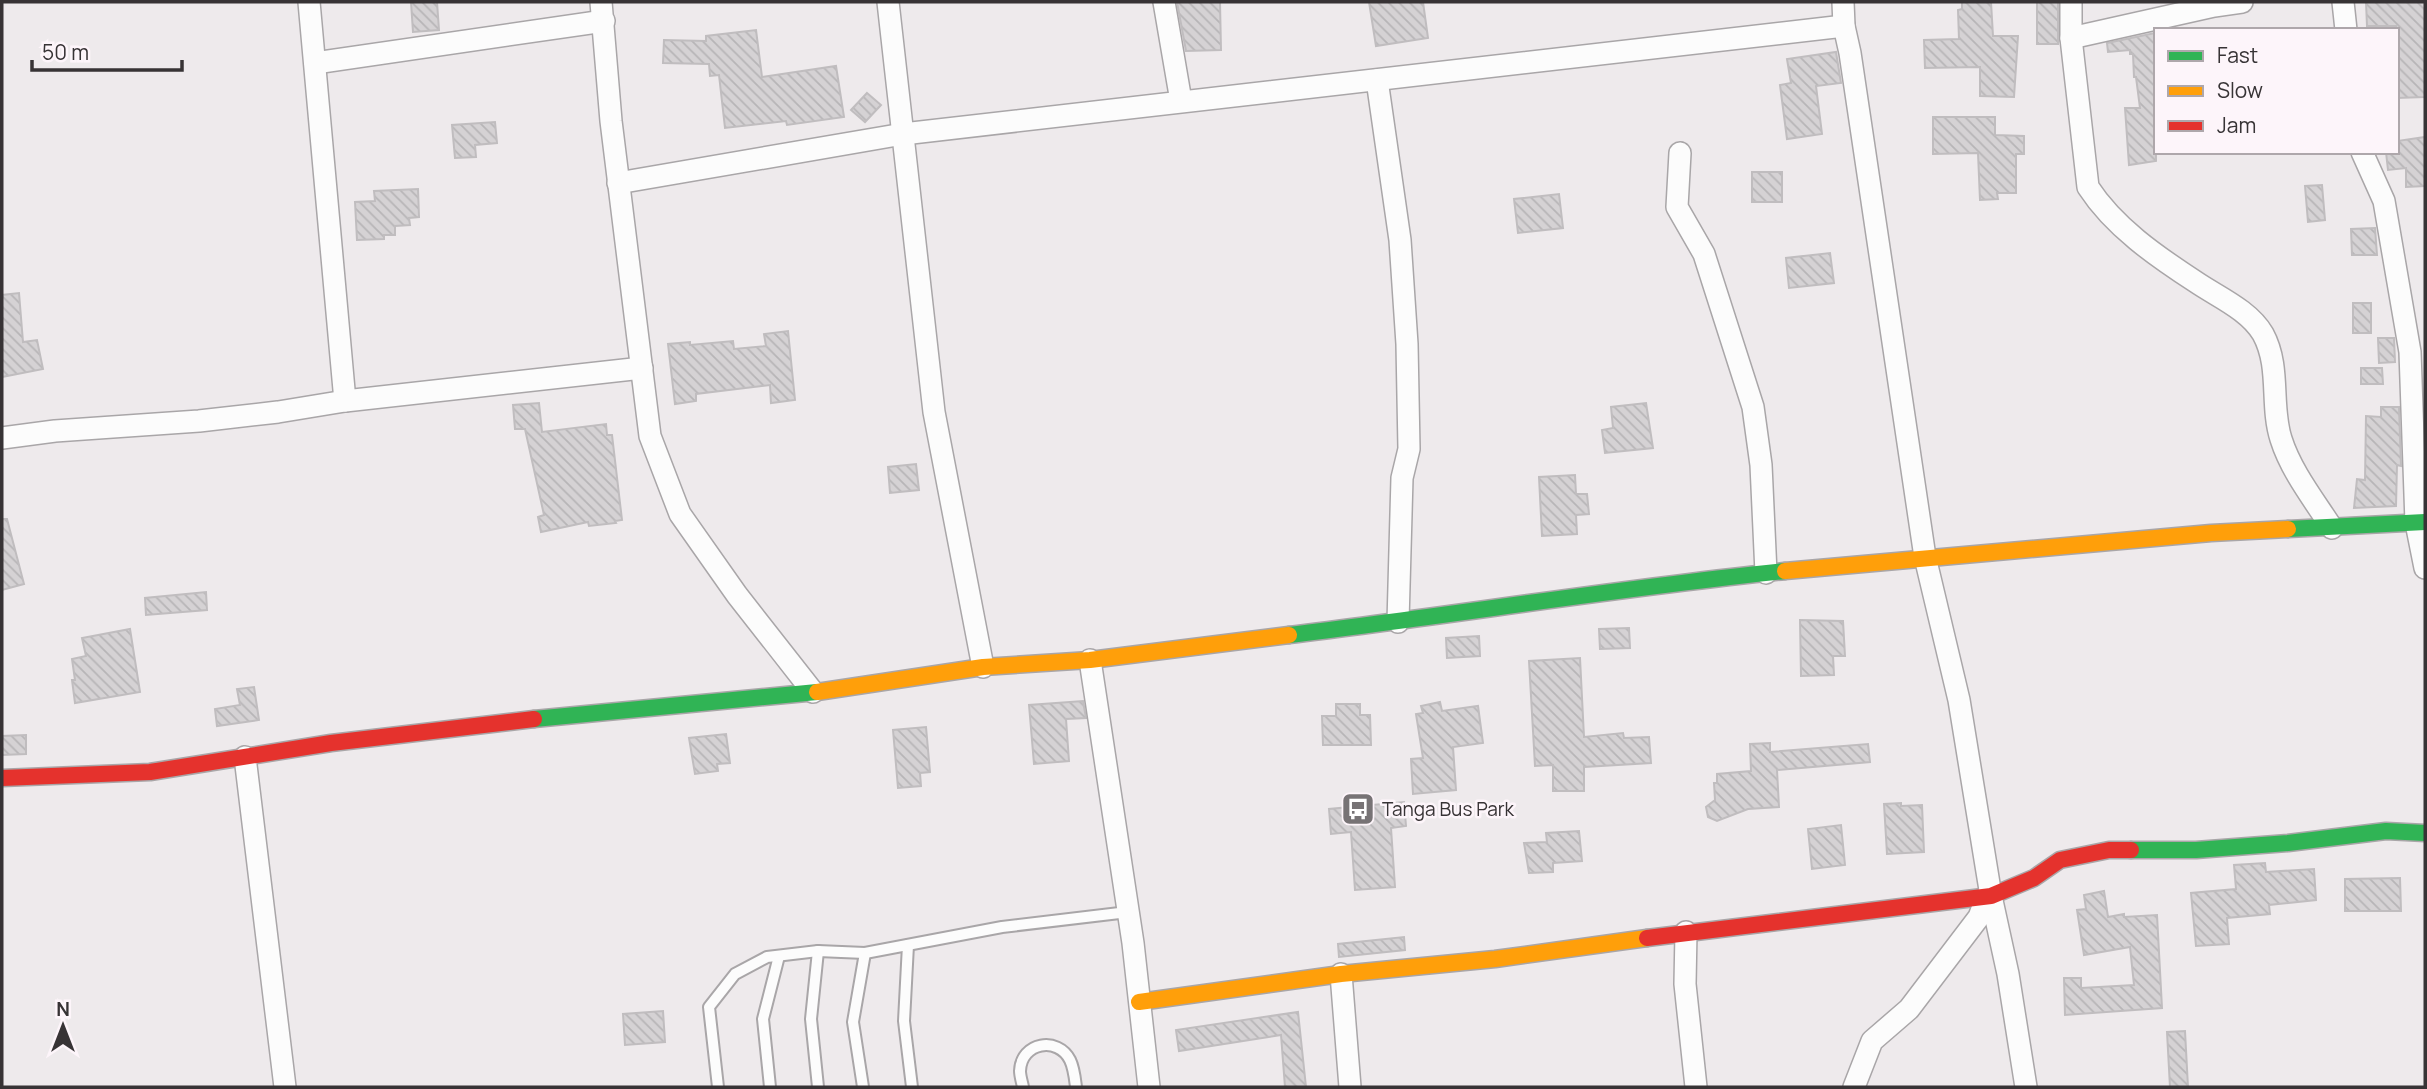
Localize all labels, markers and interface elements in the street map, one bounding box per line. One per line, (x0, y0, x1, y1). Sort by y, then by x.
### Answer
scale bar (32, 28, 182, 72)
legend (2154, 28, 2399, 154)
text: 50 m (42, 38, 89, 66)
text: Fast (2217, 41, 2258, 69)
text: Slow (2217, 76, 2263, 104)
text: Jam (2217, 111, 2256, 139)
bus stop icon: Tanga Bus Park (1339, 790, 1377, 828)
place label: Tanga Bus Park (1382, 796, 1515, 822)
north arrow (28, 991, 98, 1061)
text: N (56, 996, 70, 1022)

